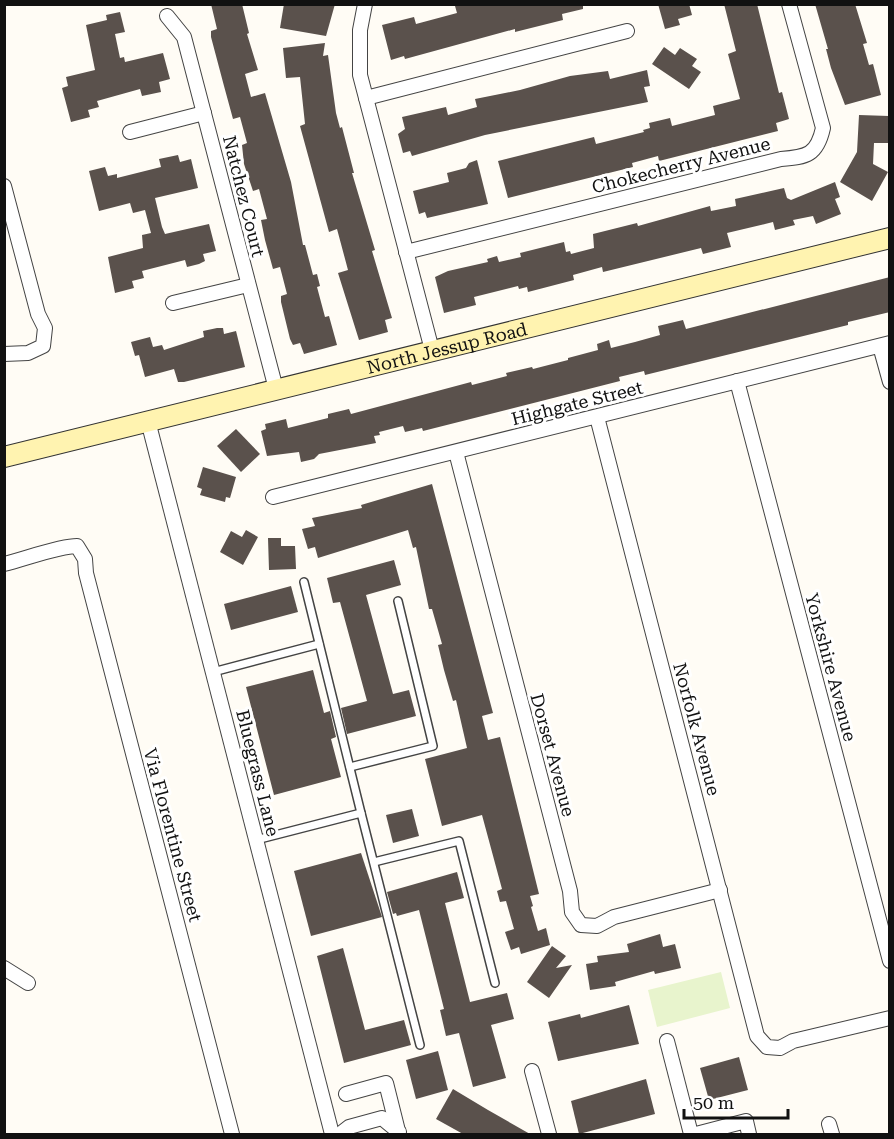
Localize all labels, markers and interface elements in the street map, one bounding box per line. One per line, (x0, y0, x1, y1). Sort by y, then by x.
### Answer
street label: Natchez Court (219, 133, 269, 259)
street label: Chokecherry Avenue (590, 133, 772, 197)
street label: North Jessup Road (364, 318, 529, 378)
street label: Highgate Street (509, 376, 645, 429)
street label: Yorkshire Avenue (801, 591, 861, 744)
street label: Norfolk Avenue (669, 660, 725, 798)
street label: Dorset Avenue (526, 691, 580, 819)
street label: Bluegrass Lane (232, 707, 284, 839)
street label: Via Florentine Street (140, 746, 206, 924)
scale bar (684, 1082, 788, 1120)
text: 50 m (693, 1092, 734, 1113)

